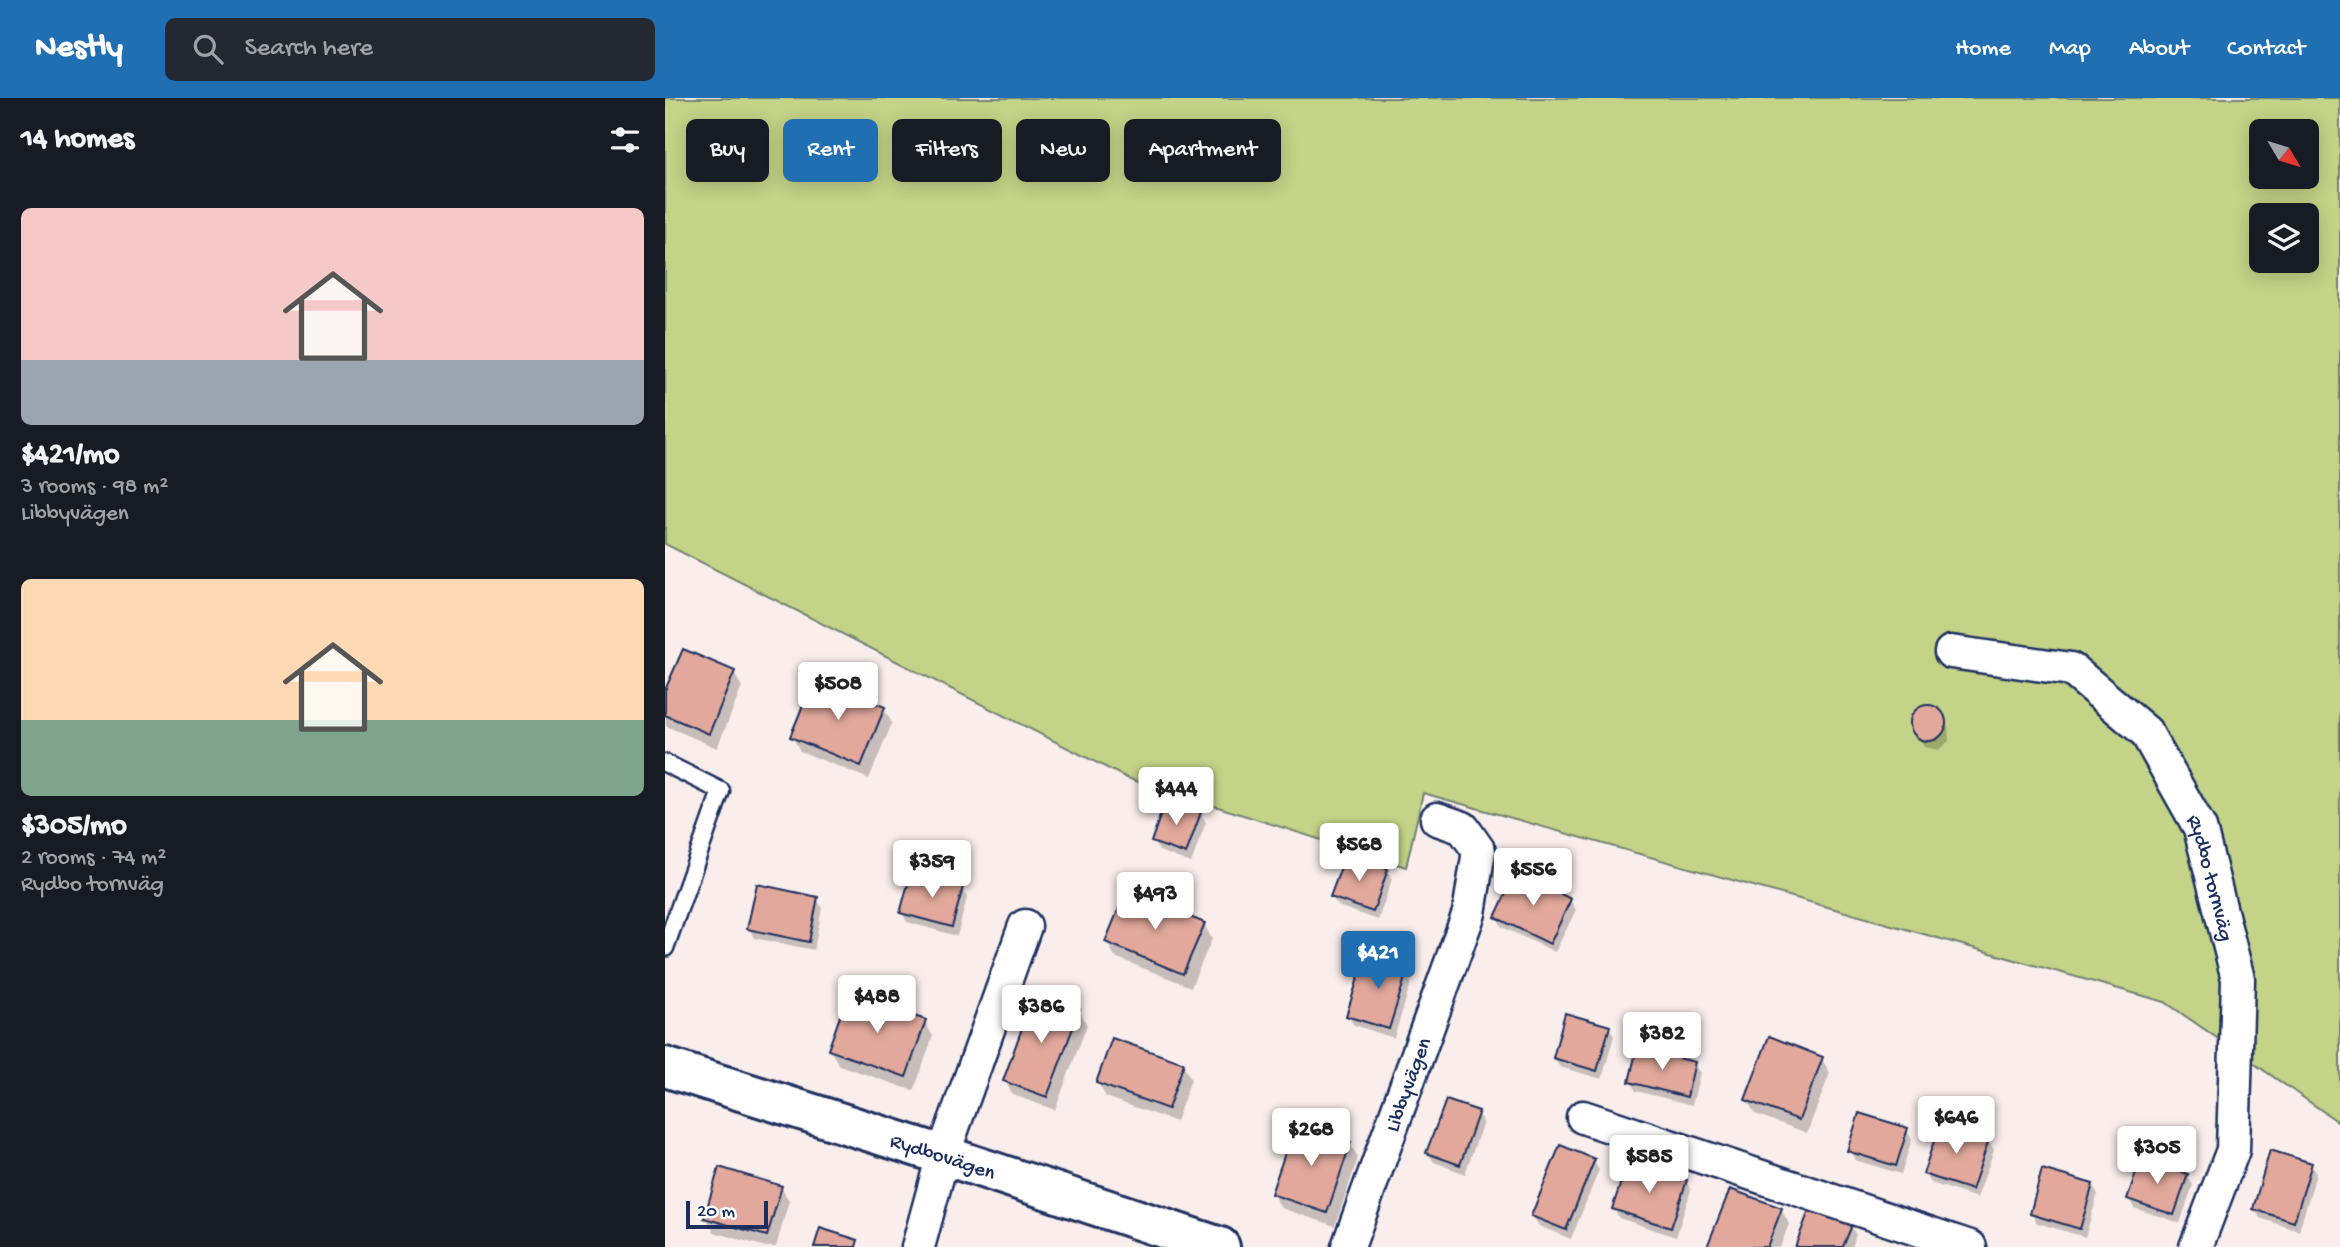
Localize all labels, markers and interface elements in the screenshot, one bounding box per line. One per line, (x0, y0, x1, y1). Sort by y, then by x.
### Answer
search box (165, 18, 655, 81)
text: Nestly (35, 30, 123, 68)
icon: search (189, 30, 227, 68)
text: Search here (245, 34, 373, 65)
text: Home (1955, 35, 2011, 64)
text: Map (2049, 35, 2091, 64)
text: About (2129, 35, 2189, 64)
text: Contact (2227, 35, 2305, 64)
chip: Buy (686, 119, 769, 182)
chip: Rent (783, 119, 878, 182)
chip: Filters (892, 119, 1002, 182)
chip: New (1016, 119, 1110, 182)
chip: Apartment (1124, 119, 1281, 182)
north arrow (2249, 119, 2319, 189)
map controls (2249, 119, 2319, 273)
icon: filters (606, 121, 644, 159)
text: 14 homes (21, 123, 134, 158)
button: layers (2249, 203, 2319, 273)
icon: home (270, 253, 396, 379)
text: $421/mo (21, 439, 120, 474)
text: 3 rooms · 98 m² (21, 474, 168, 501)
text: Libbyvägen (21, 501, 129, 528)
icon: home (270, 624, 396, 750)
pin: $508 (797, 662, 879, 722)
text: $508 (814, 671, 862, 698)
pin: $444 (1135, 768, 1217, 827)
text: $444 (1155, 776, 1197, 803)
text: $305/mo (21, 810, 127, 845)
street label: Rydbo tornväg (2179, 811, 2237, 944)
pin: $568 (1318, 824, 1400, 883)
text: $568 (1336, 832, 1382, 859)
pin: $359 (891, 840, 973, 900)
text: 2 rooms · 74 m² (21, 845, 166, 872)
pin: $556 (1492, 848, 1574, 908)
text: $359 (909, 849, 955, 876)
text: $556 (1510, 857, 1556, 884)
text: Rydbo tornväg (21, 872, 164, 899)
pin: $493 (1114, 872, 1196, 932)
text: $493 (1133, 881, 1177, 908)
pin: $421 (1337, 932, 1419, 991)
text: $421 (1357, 940, 1399, 967)
pin: $488 (836, 976, 918, 1035)
text: $488 (854, 984, 900, 1011)
pin: $386 (1000, 986, 1082, 1045)
text: $386 (1018, 994, 1064, 1021)
pin: $382 (1621, 1012, 1703, 1072)
text: $382 (1639, 1021, 1685, 1048)
street label: Libbyvägen (1382, 1035, 1439, 1136)
pin: $646 (1915, 1096, 1997, 1156)
text: $646 (1934, 1105, 1978, 1132)
pin: $268 (1270, 1108, 1352, 1168)
text: $268 (1288, 1117, 1334, 1144)
pin: $305 (2116, 1126, 2198, 1186)
street label: Rydbovägen (886, 1130, 998, 1188)
text: $305 (2133, 1135, 2181, 1162)
pin: $585 (1608, 1136, 1690, 1195)
text: $585 (1625, 1144, 1673, 1171)
scale bar (686, 1198, 768, 1230)
text: 20 m (697, 1201, 735, 1224)

